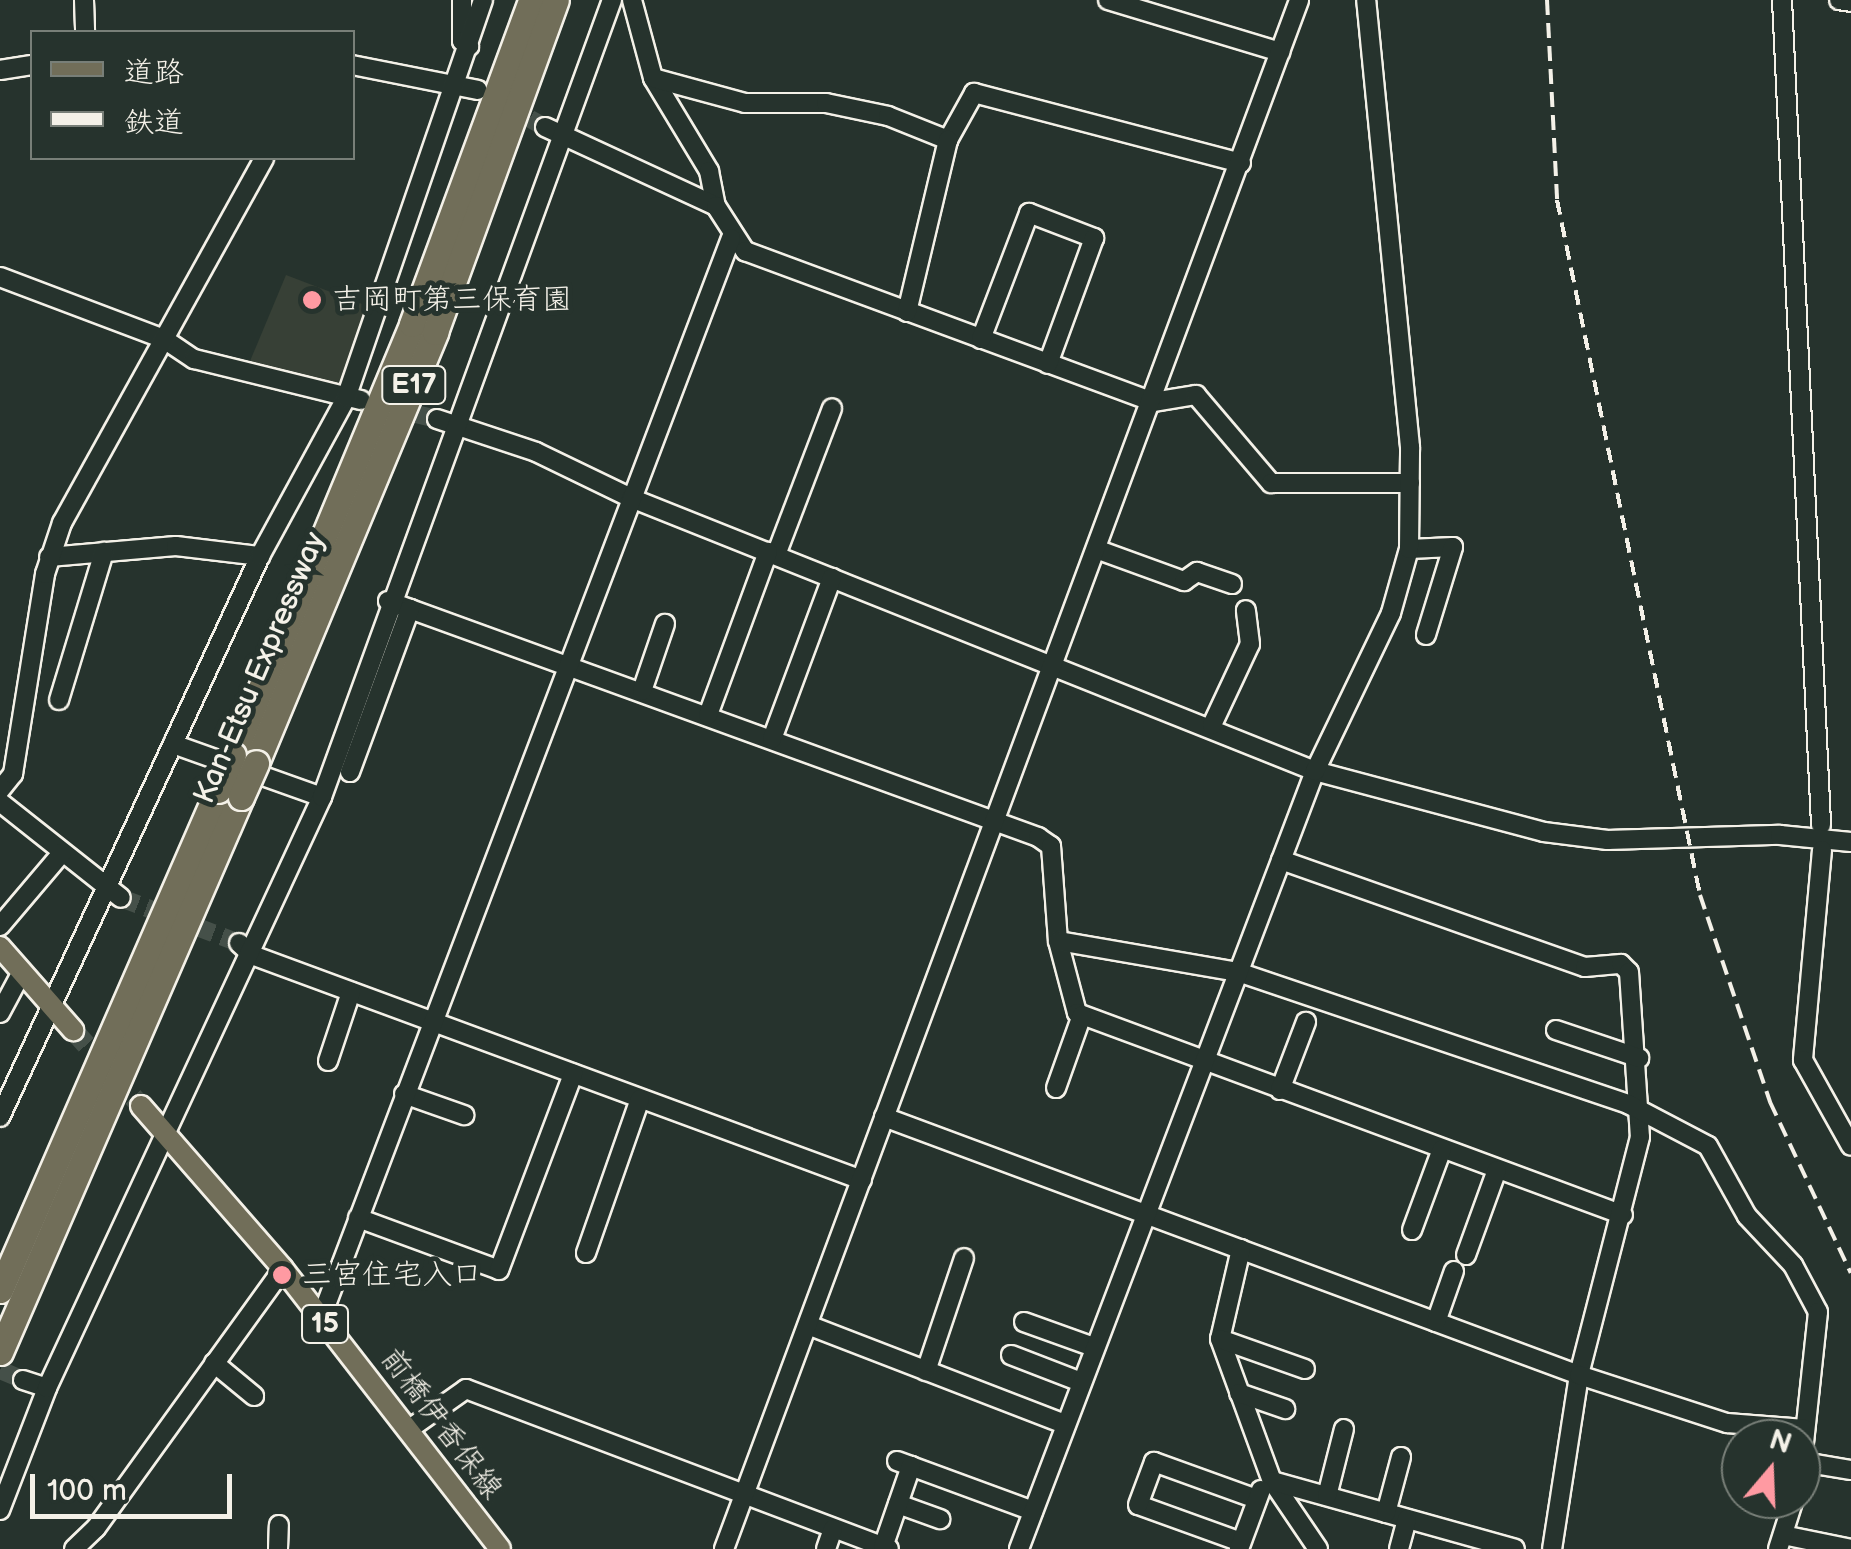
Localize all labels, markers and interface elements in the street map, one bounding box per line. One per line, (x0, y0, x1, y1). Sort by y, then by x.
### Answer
legend (30, 30, 355, 160)
text: 道路 (124, 55, 184, 91)
text: 鉄道 (124, 105, 184, 141)
place label: 吉岡町第三保育園 (332, 282, 572, 318)
marker: 吉岡町第三保育園 (301, 289, 323, 311)
road number: E17 (379, 362, 449, 408)
street label: Kan-Etsu Expressway (186, 527, 334, 809)
place label: 三宮住宅入口 (302, 1257, 482, 1293)
marker: 三宮住宅入口 (271, 1264, 293, 1286)
road number: 15 (300, 1301, 350, 1347)
street label: 前橋伊香保線 (372, 1341, 510, 1507)
north arrow (1721, 1419, 1821, 1519)
text: N (1765, 1423, 1796, 1461)
scale bar (35, 1454, 238, 1516)
text: 100 m (47, 1473, 127, 1509)

